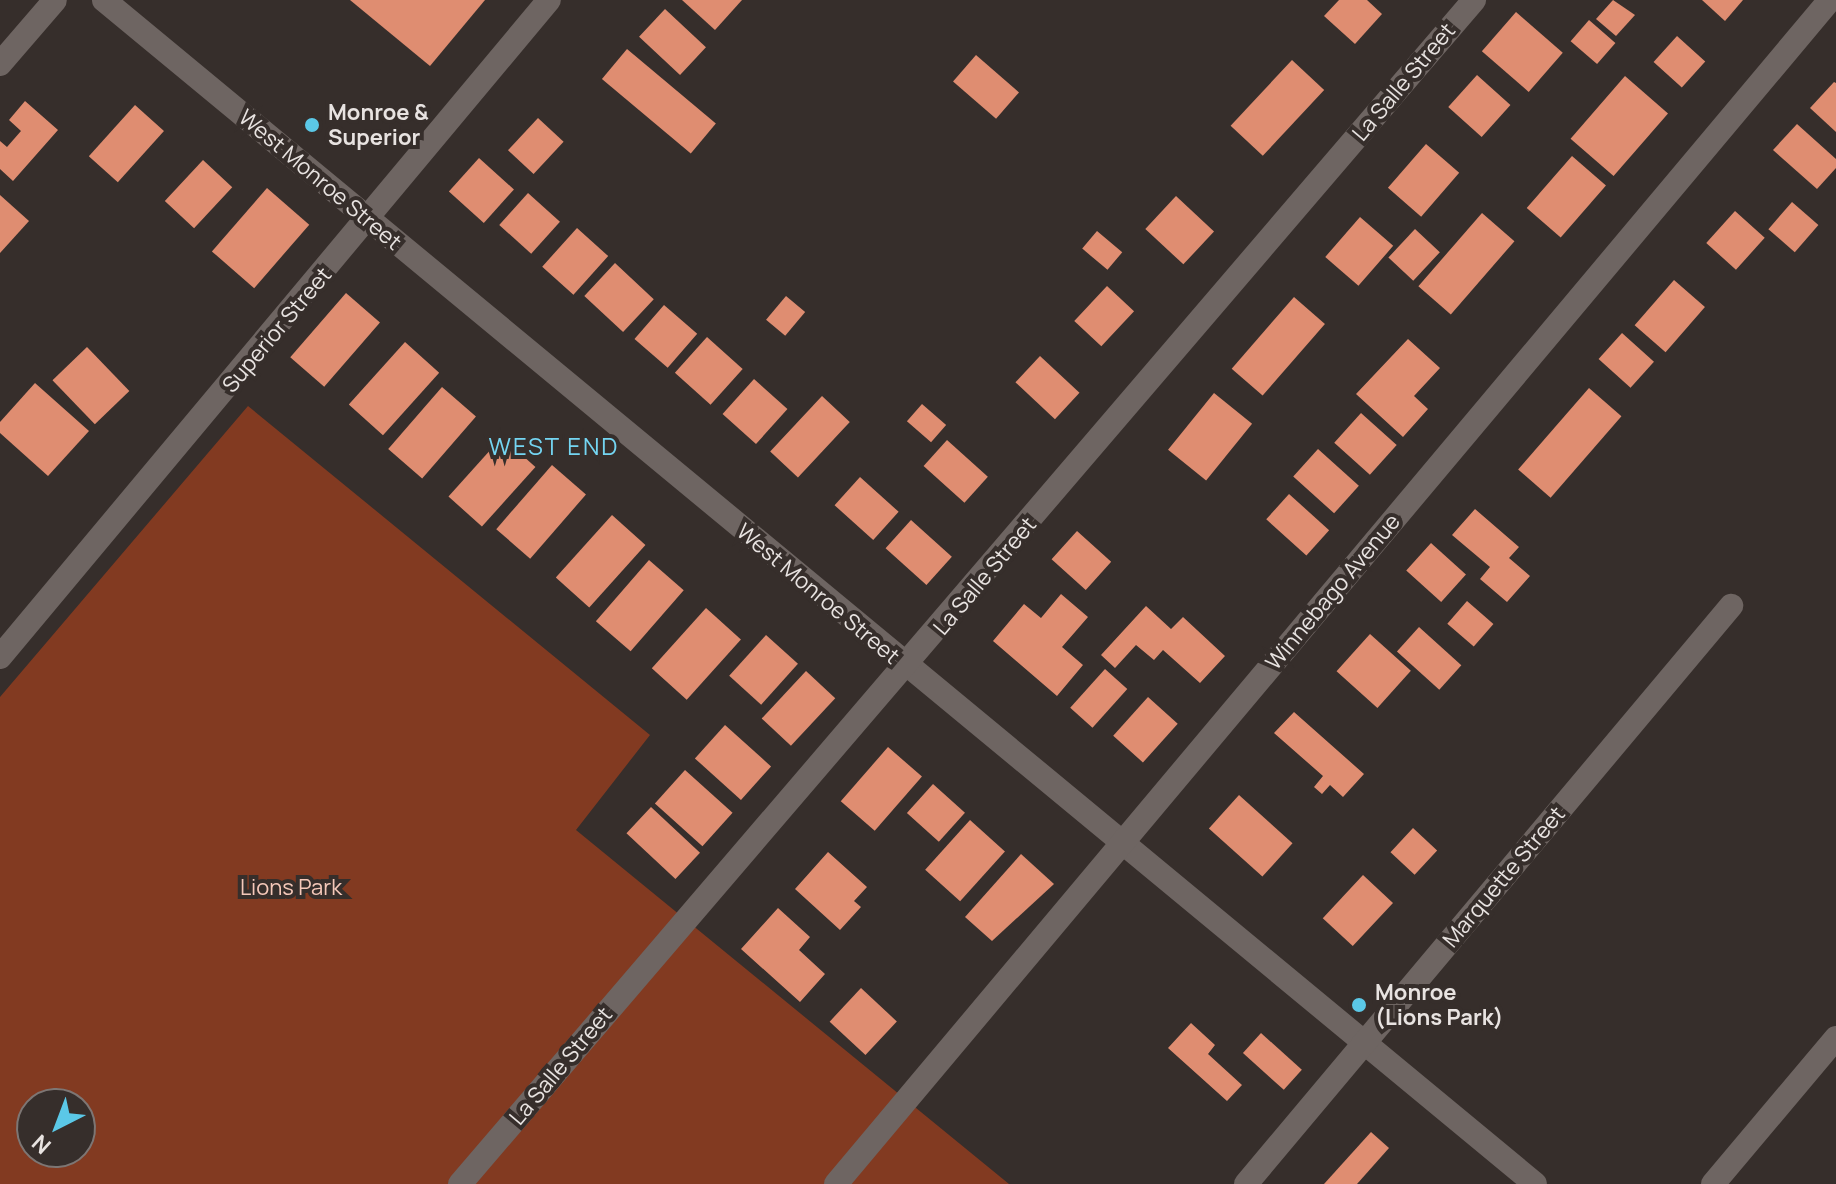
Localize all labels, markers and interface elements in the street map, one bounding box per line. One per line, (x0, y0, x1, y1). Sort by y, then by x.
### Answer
street label: La Salle Street (1347, 18, 1461, 146)
place label: Monroe & Superior (328, 99, 429, 150)
street label: West Monroe Street (233, 104, 407, 256)
marker: Monroe & Superior (303, 116, 321, 134)
street label: Superior Street (217, 262, 337, 398)
district label: WEST END (488, 432, 620, 460)
street label: Winnebago Avenue (1260, 509, 1406, 675)
street label: La Salle Street (928, 512, 1042, 640)
street label: West Monroe Street (731, 518, 905, 670)
street label: Marquette Street (1437, 801, 1571, 953)
park label: Lions Park (240, 875, 342, 901)
place label: Monroe (Lions Park) (1375, 979, 1504, 1030)
marker: Monroe (Lions Park) (1350, 996, 1368, 1014)
street label: La Salle Street (504, 1002, 618, 1130)
north arrow (16, 1088, 96, 1168)
text: N (25, 1128, 57, 1161)

